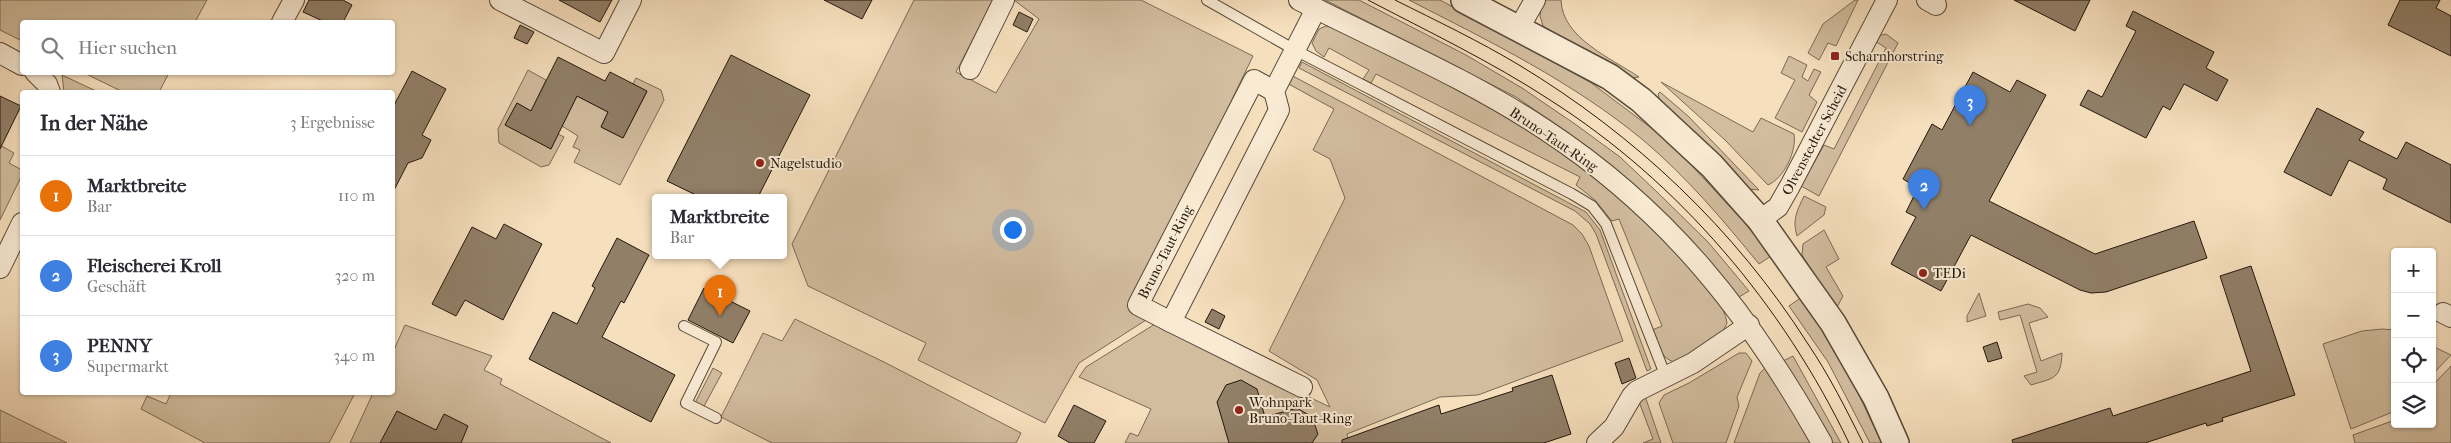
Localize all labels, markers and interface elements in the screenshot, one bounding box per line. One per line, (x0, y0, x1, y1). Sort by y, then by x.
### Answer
search box (20, 20, 395, 75)
icon: search (38, 34, 66, 62)
text: Hier suchen (78, 37, 177, 59)
place label: Scharnhorstring (1845, 48, 1944, 65)
marker: Scharnhorstring (1829, 50, 1841, 62)
street label: Olvenstedter Scheid (1778, 82, 1851, 198)
pin: 3 (1954, 85, 1986, 126)
street label: Bruno-Taut-Ring (1506, 104, 1602, 176)
text: In der Nähe (40, 111, 148, 135)
text: 3 Ergebnisse (290, 113, 375, 132)
place label: Nagelstudio (770, 155, 842, 172)
marker: Nagelstudio (754, 157, 766, 169)
pin: 2 (1908, 169, 1940, 210)
text: Marktbreite (87, 175, 187, 197)
text: 1 (53, 186, 59, 205)
text: 110 m (338, 186, 375, 205)
popup (652, 194, 787, 259)
text: Bar (87, 197, 112, 216)
street label: Bruno-Taut-Ring (1135, 202, 1197, 302)
text: Marktbreite (670, 206, 769, 228)
your location (1000, 217, 1026, 243)
text: Bar (670, 228, 694, 247)
map controls (2391, 248, 2436, 428)
button: + (2391, 248, 2436, 293)
text: Fleischerei Kroll (87, 255, 222, 277)
place label: TEDi (1933, 265, 1966, 282)
text: 2 (52, 266, 60, 285)
text: 320 m (335, 266, 375, 285)
marker: TEDi (1917, 267, 1929, 279)
pin: 1 (704, 275, 736, 316)
text: Geschäft (87, 277, 147, 296)
button: − (2391, 293, 2436, 338)
text: PENNY (87, 335, 152, 357)
button: locate (2391, 338, 2436, 383)
text: 3 (53, 346, 59, 365)
text: 340 m (333, 346, 375, 365)
text: Supermarkt (87, 357, 169, 376)
button: layers (2391, 383, 2436, 428)
place label: Wohnpark Bruno-Taut-Ring (1248, 394, 1352, 427)
marker: Wohnpark Bruno-Taut-Ring (1233, 404, 1245, 416)

